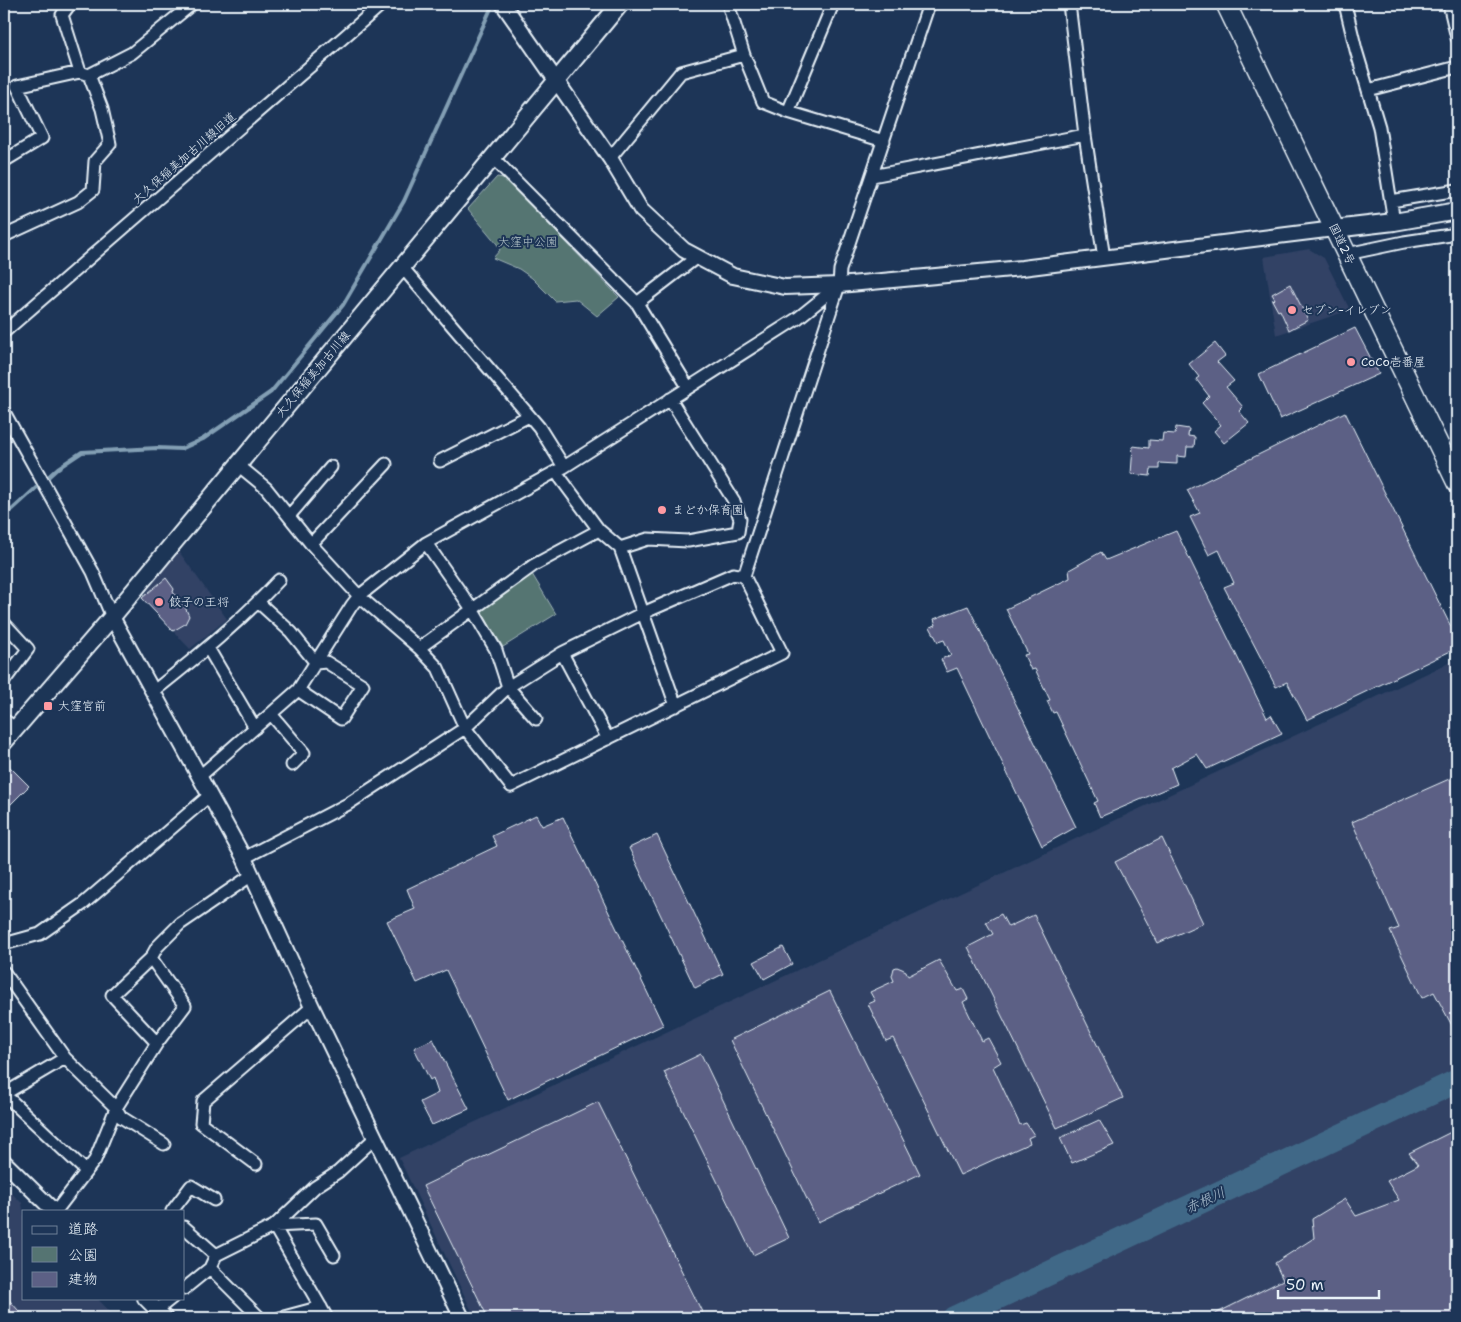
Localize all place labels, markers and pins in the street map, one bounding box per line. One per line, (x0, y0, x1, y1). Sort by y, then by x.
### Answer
place label: セブン-イレブン (1302, 302, 1392, 318)
marker: セブン-イレブン (1286, 304, 1298, 316)
place label: CoCo壱番屋 (1361, 354, 1426, 370)
marker: CoCo壱番屋 (1345, 356, 1357, 368)
place label: まどか保育園 (672, 502, 744, 518)
marker: まどか保育園 (656, 504, 668, 516)
place label: 餃子の王将 (169, 594, 229, 610)
marker: 餃子の王将 (153, 596, 165, 608)
place label: 大窪宮前 (58, 698, 106, 714)
marker: 大窪宮前 (42, 700, 54, 712)

